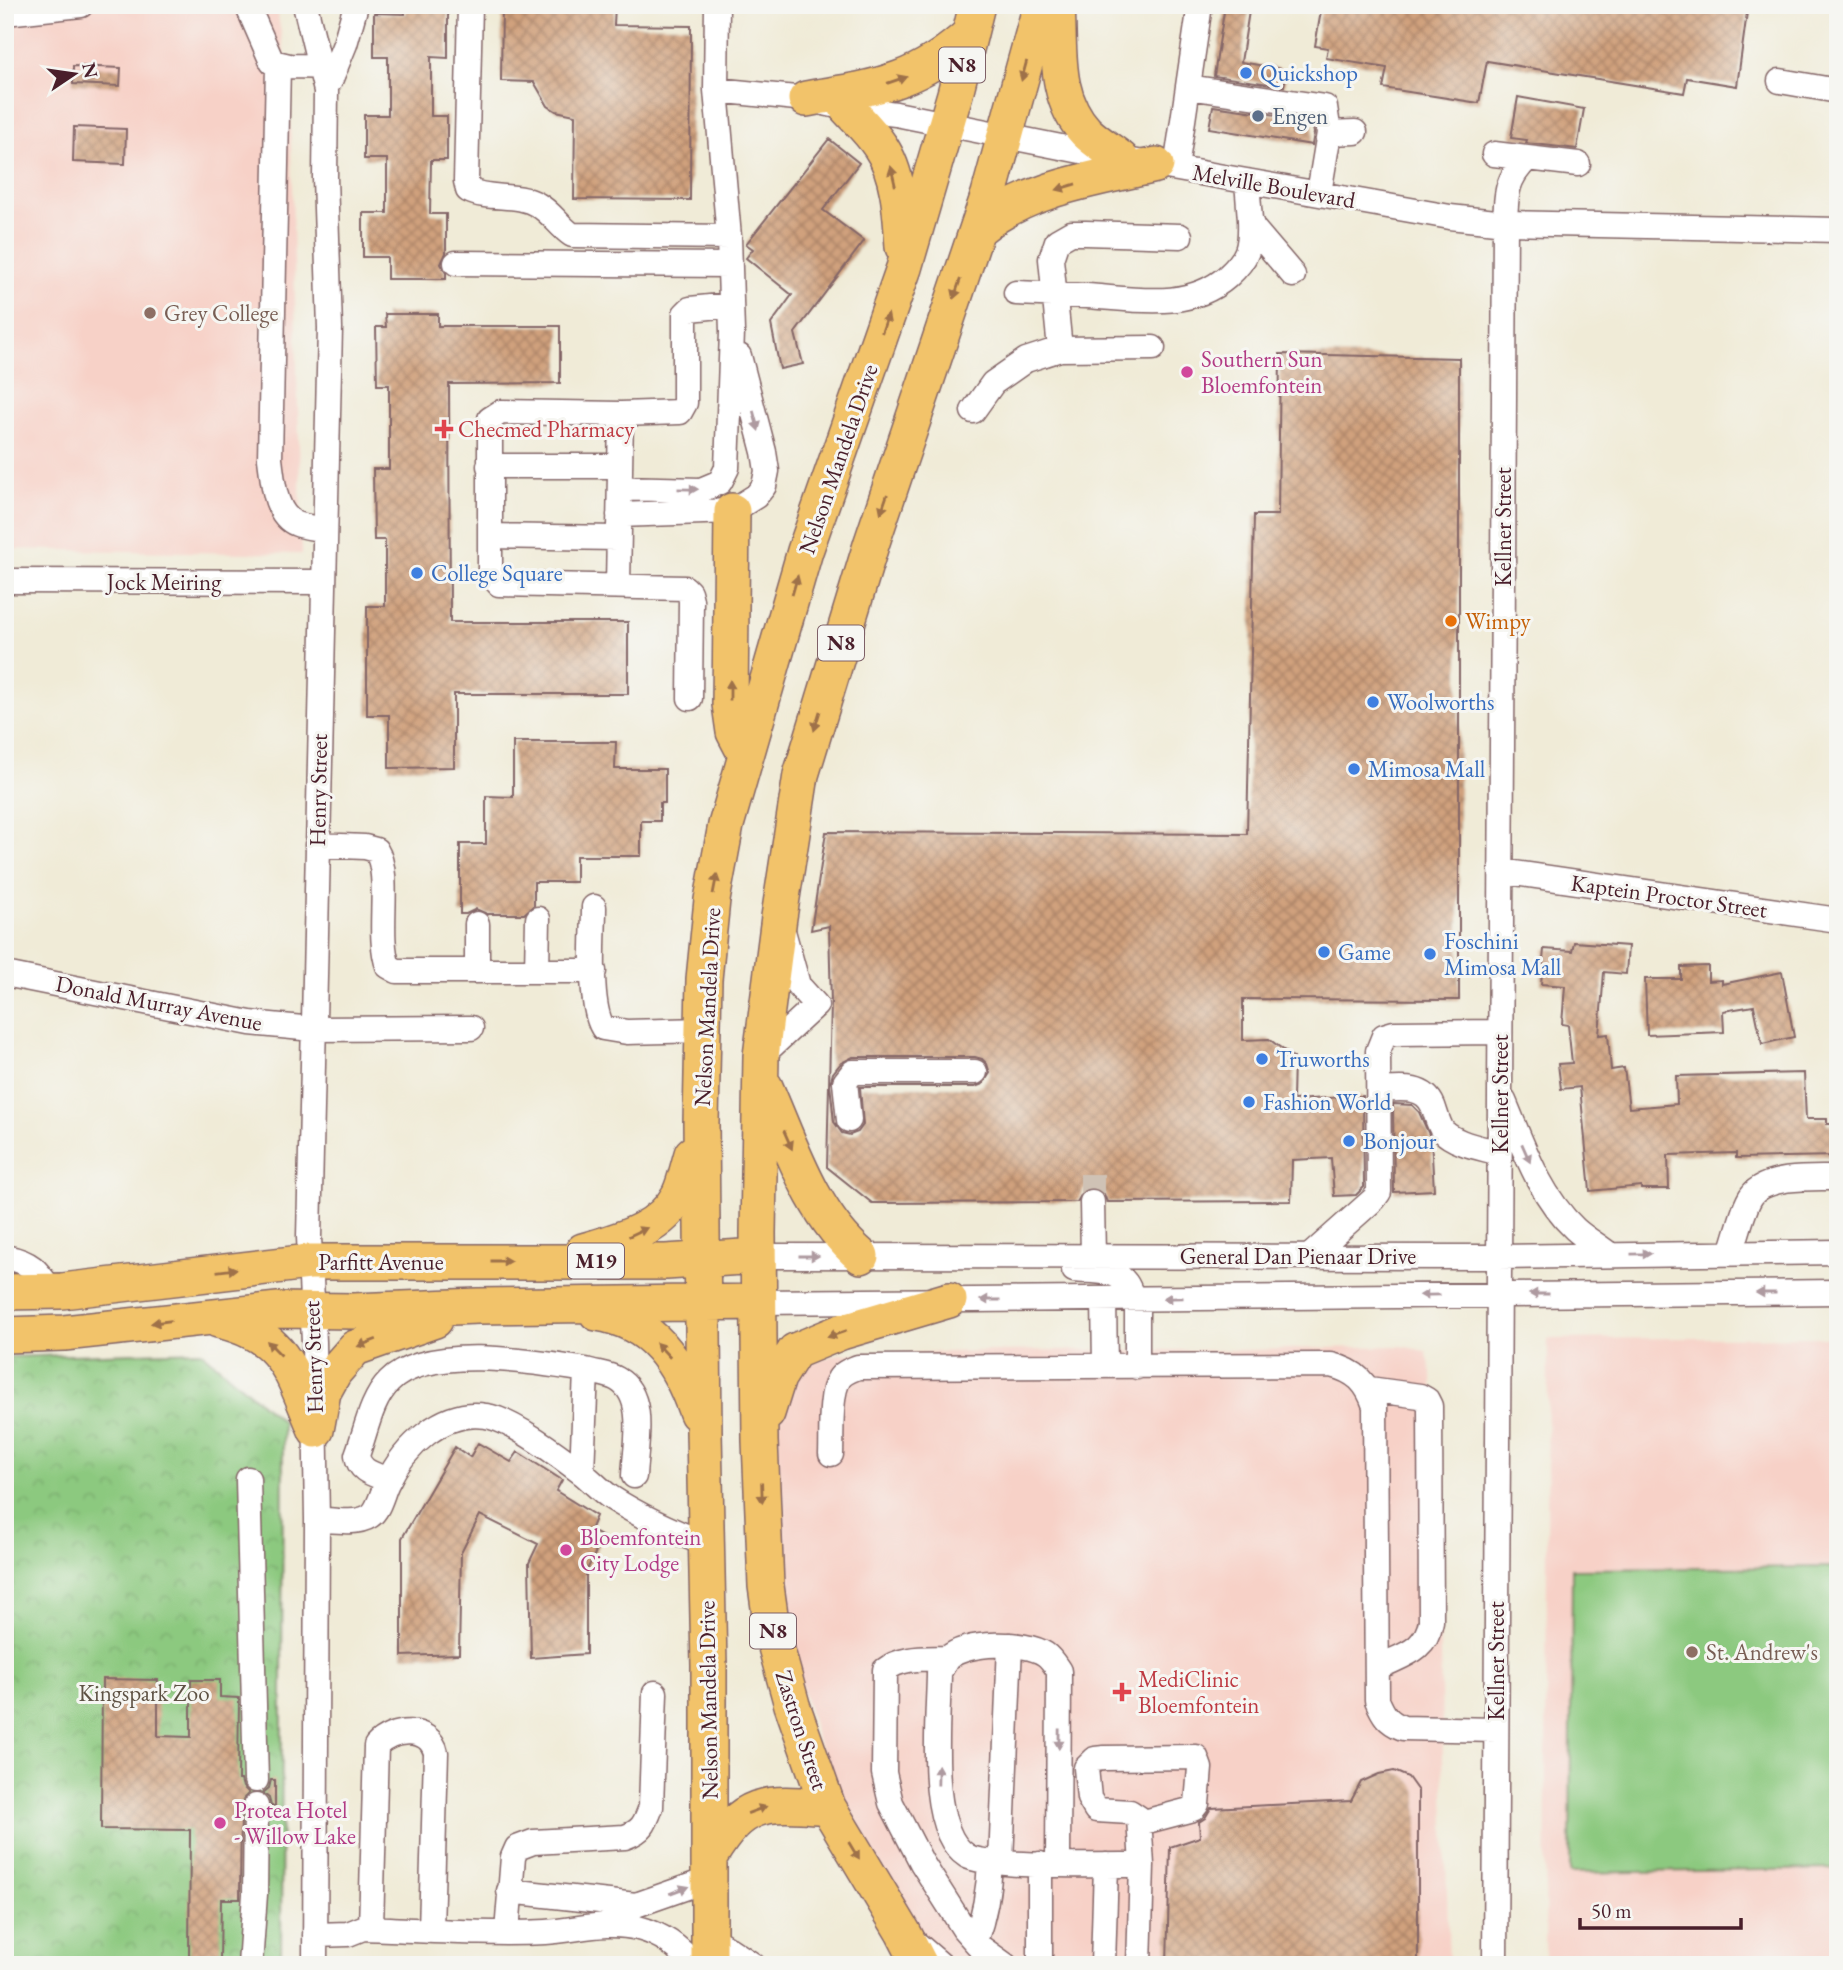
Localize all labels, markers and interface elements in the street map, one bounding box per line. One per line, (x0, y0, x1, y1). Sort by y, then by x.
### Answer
north arrow (38, 38, 108, 108)
road number: N8 (939, 48, 985, 82)
place label: Quickshop (1260, 58, 1358, 88)
text: N (76, 60, 104, 81)
one-way arrow (1018, 60, 1029, 82)
marker: Quickshop (1238, 65, 1254, 81)
one-way arrow (886, 74, 907, 85)
place label: Engen (1272, 101, 1328, 131)
marker: Engen (1250, 108, 1266, 124)
street label: Melville Boulevard (1190, 157, 1358, 215)
one-way arrow (887, 165, 898, 187)
one-way arrow (1055, 182, 1076, 192)
one-way arrow (951, 278, 962, 299)
place label: Grey College (164, 298, 278, 328)
marker: Grey College (142, 305, 158, 321)
one-way arrow (880, 313, 891, 334)
place label: Southern Sun Bloemfontein (1201, 344, 1323, 400)
street label: Nelson Mandela Drive (791, 360, 885, 558)
marker: Southern Sun Bloemfontein (1179, 364, 1195, 380)
one-way arrow (752, 411, 762, 432)
place label: Checmed Pharmacy (458, 414, 635, 444)
marker: Checmed Pharmacy (436, 421, 452, 437)
street label: Kellner Street (1488, 466, 1518, 587)
one-way arrow (677, 484, 699, 495)
one-way arrow (879, 494, 889, 515)
place label: College Square (431, 558, 563, 588)
marker: College Square (409, 565, 425, 581)
street label: Jock Meiring (105, 567, 222, 597)
one-way arrow (791, 574, 801, 595)
place label: Wimpy (1465, 606, 1531, 636)
marker: Wimpy (1443, 613, 1459, 629)
road number: N8 (818, 626, 864, 660)
one-way arrow (724, 679, 736, 701)
place label: Woolworths (1387, 687, 1494, 717)
marker: Woolworths (1365, 694, 1381, 710)
one-way arrow (812, 711, 822, 732)
street label: Henry Street (302, 733, 334, 847)
place label: Mimosa Mall (1368, 754, 1486, 784)
marker: Mimosa Mall (1346, 761, 1362, 777)
street label: Kaptein Proctor Street (1569, 867, 1770, 925)
one-way arrow (710, 873, 721, 895)
street label: Nelson Mandela Drive (687, 907, 727, 1107)
place label: Foschini Mimosa Mall (1444, 926, 1562, 982)
place label: Game (1338, 937, 1391, 967)
marker: Game (1316, 944, 1332, 960)
marker: Foschini Mimosa Mall (1422, 946, 1438, 962)
street label: Donald Murray Avenue (53, 968, 265, 1038)
street label: Kellner Street (1485, 1033, 1515, 1154)
place label: Truworths (1276, 1044, 1370, 1074)
marker: Truworths (1254, 1051, 1270, 1067)
place label: Fashion World (1263, 1087, 1392, 1117)
marker: Fashion World (1241, 1094, 1257, 1110)
place label: Bonjour (1363, 1126, 1437, 1156)
one-way arrow (782, 1130, 794, 1150)
marker: Bonjour (1341, 1133, 1357, 1149)
one-way arrow (1520, 1143, 1532, 1163)
one-way arrow (628, 1226, 648, 1238)
street label: General Dan Pienaar Drive (1180, 1241, 1416, 1271)
road number: M19 (568, 1244, 624, 1278)
street label: Parfitt Avenue (318, 1247, 444, 1277)
one-way arrow (1630, 1248, 1652, 1260)
one-way arrow (799, 1250, 821, 1262)
one-way arrow (490, 1255, 512, 1267)
one-way arrow (216, 1265, 238, 1276)
one-way arrow (1755, 1287, 1777, 1298)
one-way arrow (1527, 1288, 1549, 1300)
one-way arrow (1419, 1289, 1441, 1301)
one-way arrow (1162, 1292, 1184, 1304)
one-way arrow (979, 1294, 1001, 1306)
street label: Henry Street (296, 1299, 330, 1414)
one-way arrow (150, 1317, 172, 1328)
one-way arrow (826, 1329, 847, 1340)
one-way arrow (356, 1338, 377, 1349)
one-way arrow (266, 1339, 283, 1356)
one-way arrow (656, 1342, 672, 1359)
one-way arrow (756, 1482, 767, 1504)
place label: Bloemfontein City Lodge (580, 1522, 702, 1578)
marker: Bloemfontein City Lodge (558, 1542, 574, 1558)
street label: Nelson Mandela Drive (691, 1600, 725, 1800)
street label: Kellner Street (1481, 1600, 1511, 1721)
road number: N8 (750, 1614, 796, 1648)
place label: St. Andrew's (1706, 1637, 1818, 1667)
marker: St. Andrew's (1684, 1644, 1700, 1660)
place label: MediClinic Bloemfontein (1138, 1664, 1260, 1720)
street label: Zastron Street (769, 1666, 836, 1794)
park label: Kingspark Zoo (78, 1678, 210, 1708)
marker: MediClinic Bloemfontein (1112, 1682, 1132, 1702)
one-way arrow (1054, 1729, 1065, 1751)
one-way arrow (932, 1764, 944, 1786)
place label: Protea Hotel - Willow Lake (234, 1795, 356, 1851)
one-way arrow (746, 1804, 767, 1815)
marker: Protea Hotel - Willow Lake (212, 1815, 228, 1831)
one-way arrow (848, 1842, 861, 1861)
one-way arrow (668, 1885, 689, 1896)
scale bar (1580, 1886, 1742, 1930)
text: 50 m (1591, 1897, 1632, 1924)

